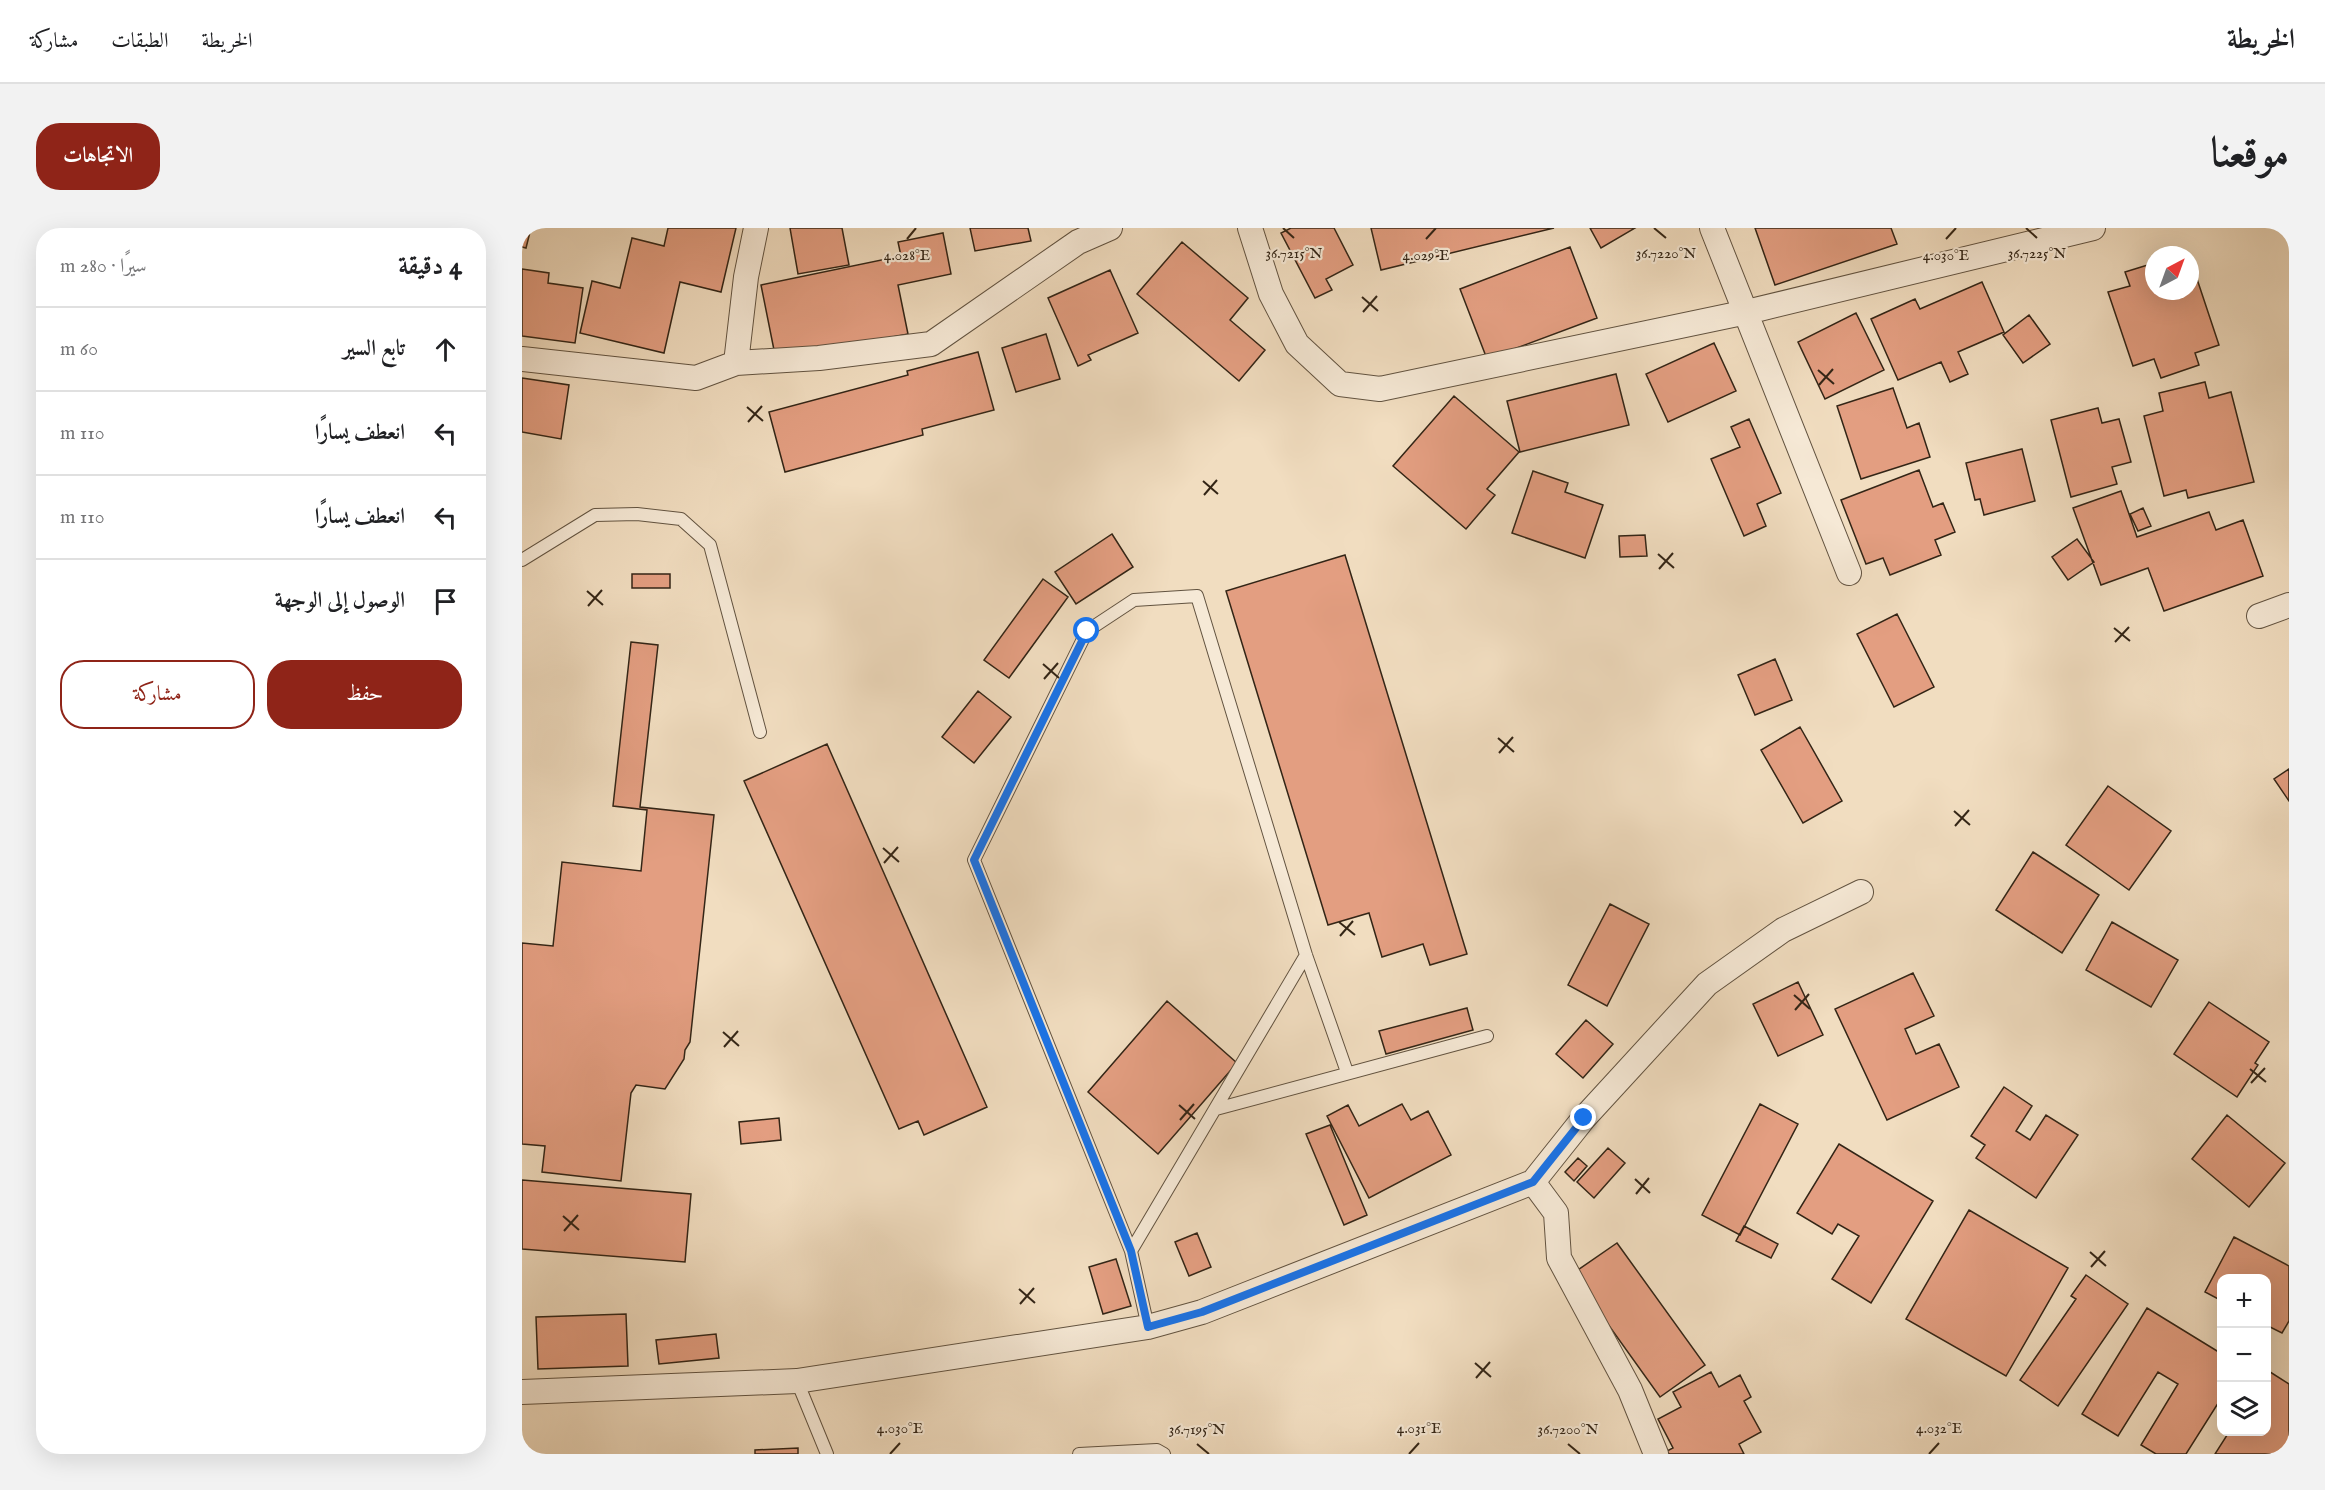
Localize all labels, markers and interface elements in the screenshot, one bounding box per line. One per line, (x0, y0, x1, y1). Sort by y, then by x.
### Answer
text: الخريطة (2227, 23, 2295, 58)
text: مشاركة (30, 28, 78, 55)
text: الطبقات (111, 28, 168, 55)
text: الخريطة (201, 28, 253, 55)
button: الاتجاهات (36, 123, 160, 190)
text: موقعنا (2211, 128, 2289, 181)
text: 36.7215°N (1265, 244, 1323, 263)
text: 36.7220°N (1636, 244, 1696, 263)
text: 36.7225°N (2008, 244, 2066, 263)
text: 4.028°E (884, 246, 930, 265)
text: 4.029°E (1402, 246, 1450, 265)
text: 4.030°E (1923, 246, 1969, 265)
north arrow (2145, 246, 2199, 300)
text: 4 دقيقة (398, 250, 462, 283)
text: سيرًا · 280 m (60, 254, 147, 279)
icon: ahead (429, 333, 462, 366)
text: تابع السير (343, 335, 405, 363)
text: 60 m (60, 337, 98, 362)
icon: left (429, 417, 462, 450)
text: انعطف يسارًا (315, 419, 405, 447)
text: 110 m (60, 421, 104, 446)
icon: left (429, 501, 462, 534)
text: انعطف يسارًا (315, 503, 405, 531)
text: 110 m (60, 505, 104, 530)
icon: arrive (429, 585, 462, 618)
text: الوصول إلى الوجهة (275, 587, 405, 615)
route start (1073, 617, 1099, 643)
button: مشاركة (60, 660, 255, 729)
button: حفظ (267, 660, 462, 729)
route end (1570, 1104, 1596, 1130)
map controls (2217, 1274, 2271, 1436)
button: + (2217, 1274, 2271, 1328)
button: − (2217, 1328, 2271, 1382)
button: layers (2217, 1382, 2271, 1436)
text: 4.030°E (877, 1419, 923, 1438)
text: 4.031°E (1397, 1419, 1441, 1438)
text: 4.032°E (1916, 1419, 1962, 1438)
text: 36.7195°N (1169, 1420, 1225, 1439)
text: 36.7200°N (1538, 1420, 1598, 1439)

